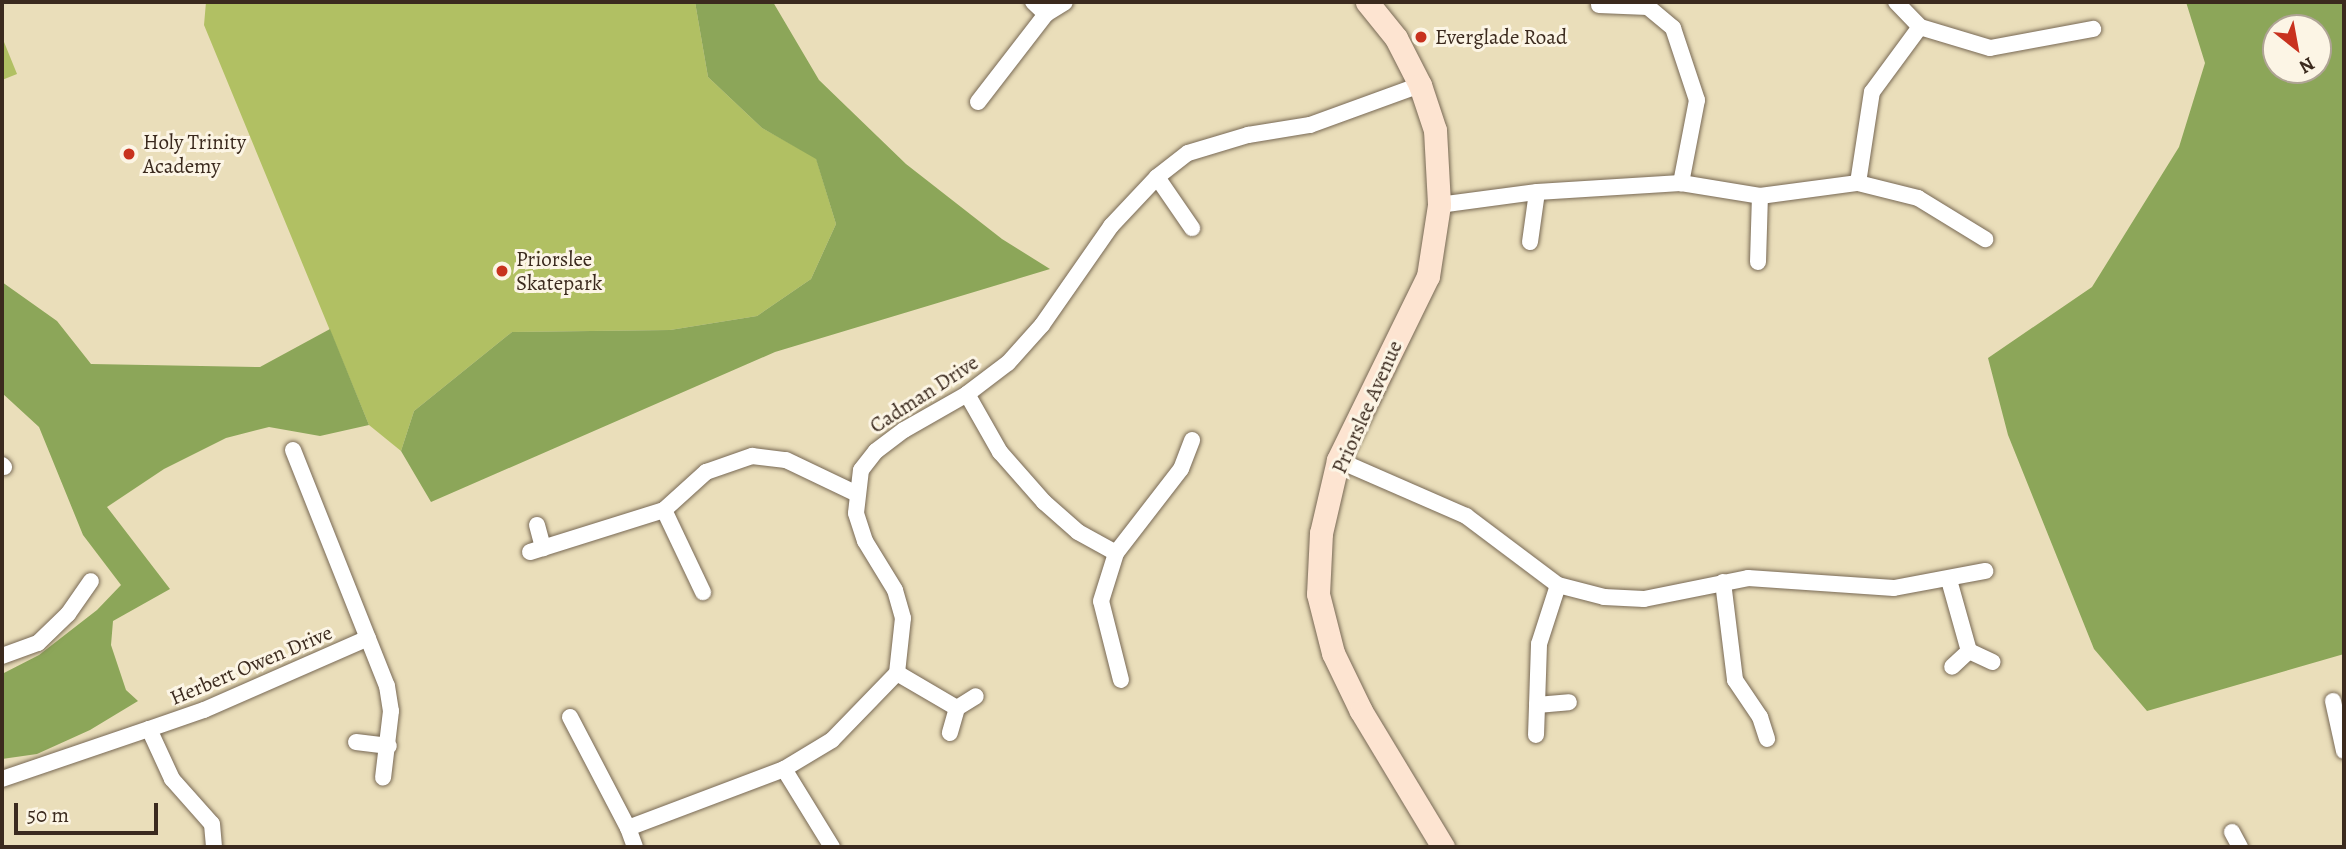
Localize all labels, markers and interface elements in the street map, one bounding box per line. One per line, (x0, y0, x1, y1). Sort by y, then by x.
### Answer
north arrow (2262, 14, 2332, 84)
place label: Everglade Road (1435, 24, 1567, 50)
marker: Everglade Road (1413, 29, 1429, 45)
text: N (2294, 51, 2319, 80)
place label: Holy Trinity Academy (143, 129, 246, 179)
marker: Holy Trinity Academy (121, 146, 137, 162)
place label: Priorslee Skatepark (516, 246, 602, 296)
marker: Priorslee Skatepark (494, 263, 510, 279)
street label: Priorslee Avenue (1326, 337, 1408, 477)
street label: Cadman Drive (865, 350, 983, 438)
street label: Herbert Owen Drive (166, 620, 336, 710)
scale bar (18, 790, 161, 834)
text: 50 m (27, 801, 69, 829)

